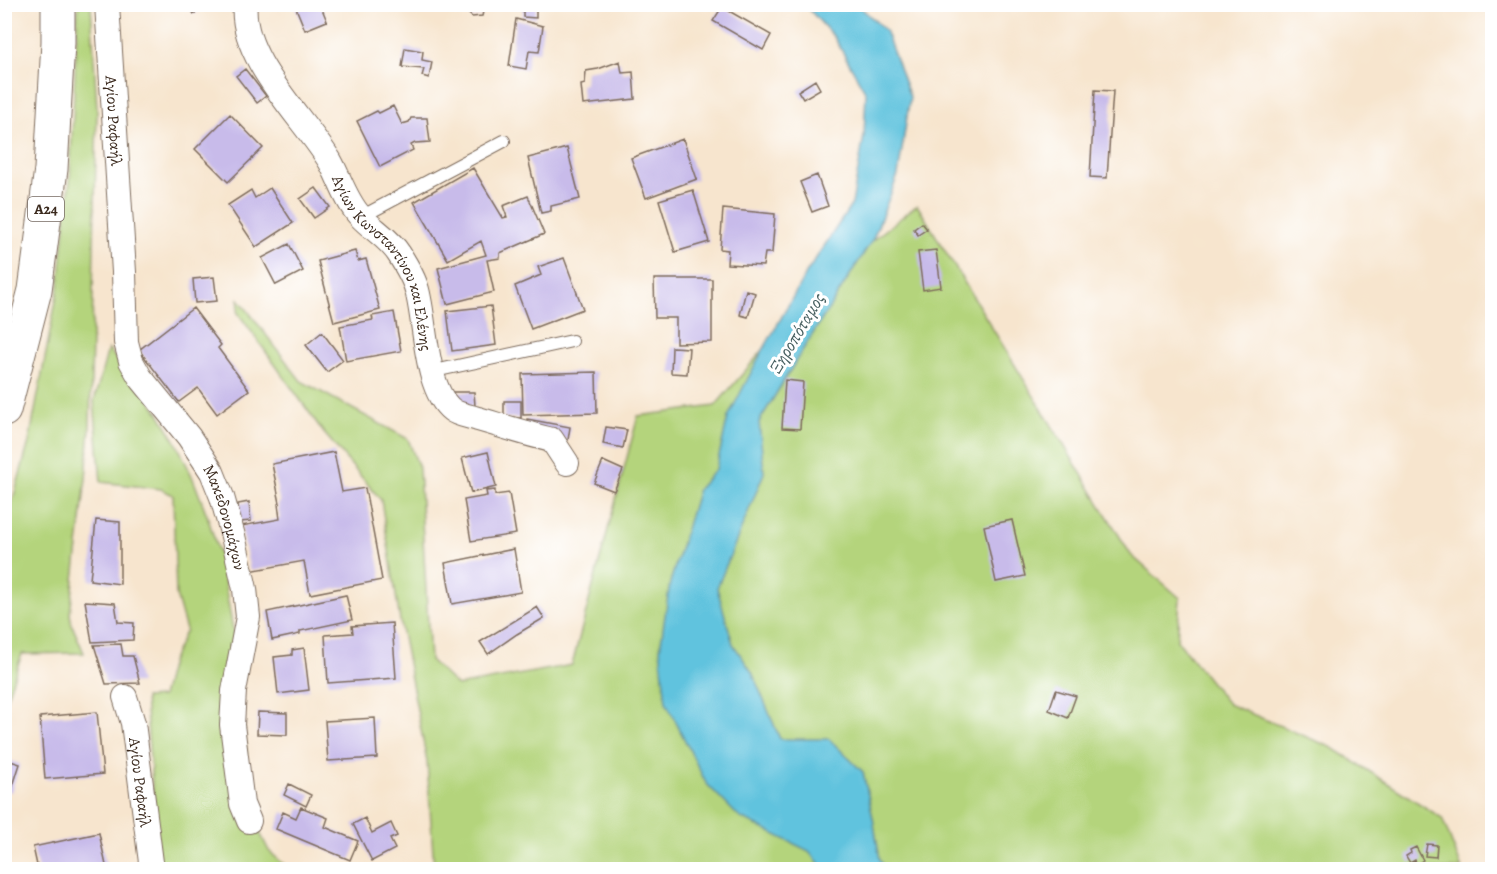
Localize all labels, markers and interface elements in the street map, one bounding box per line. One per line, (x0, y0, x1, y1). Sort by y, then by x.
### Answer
street label: Αγίου Ραφαήλ (100, 74, 127, 167)
street label: Αγίων Κωνσταντίνου και Ελένης (326, 171, 437, 353)
road number: Α24 (28, 197, 64, 221)
water label: Ξηροπόταμος (764, 288, 830, 377)
street label: Μακεδονομάχων (198, 460, 250, 573)
street label: Αγίου Ραφαήλ (123, 735, 156, 829)

